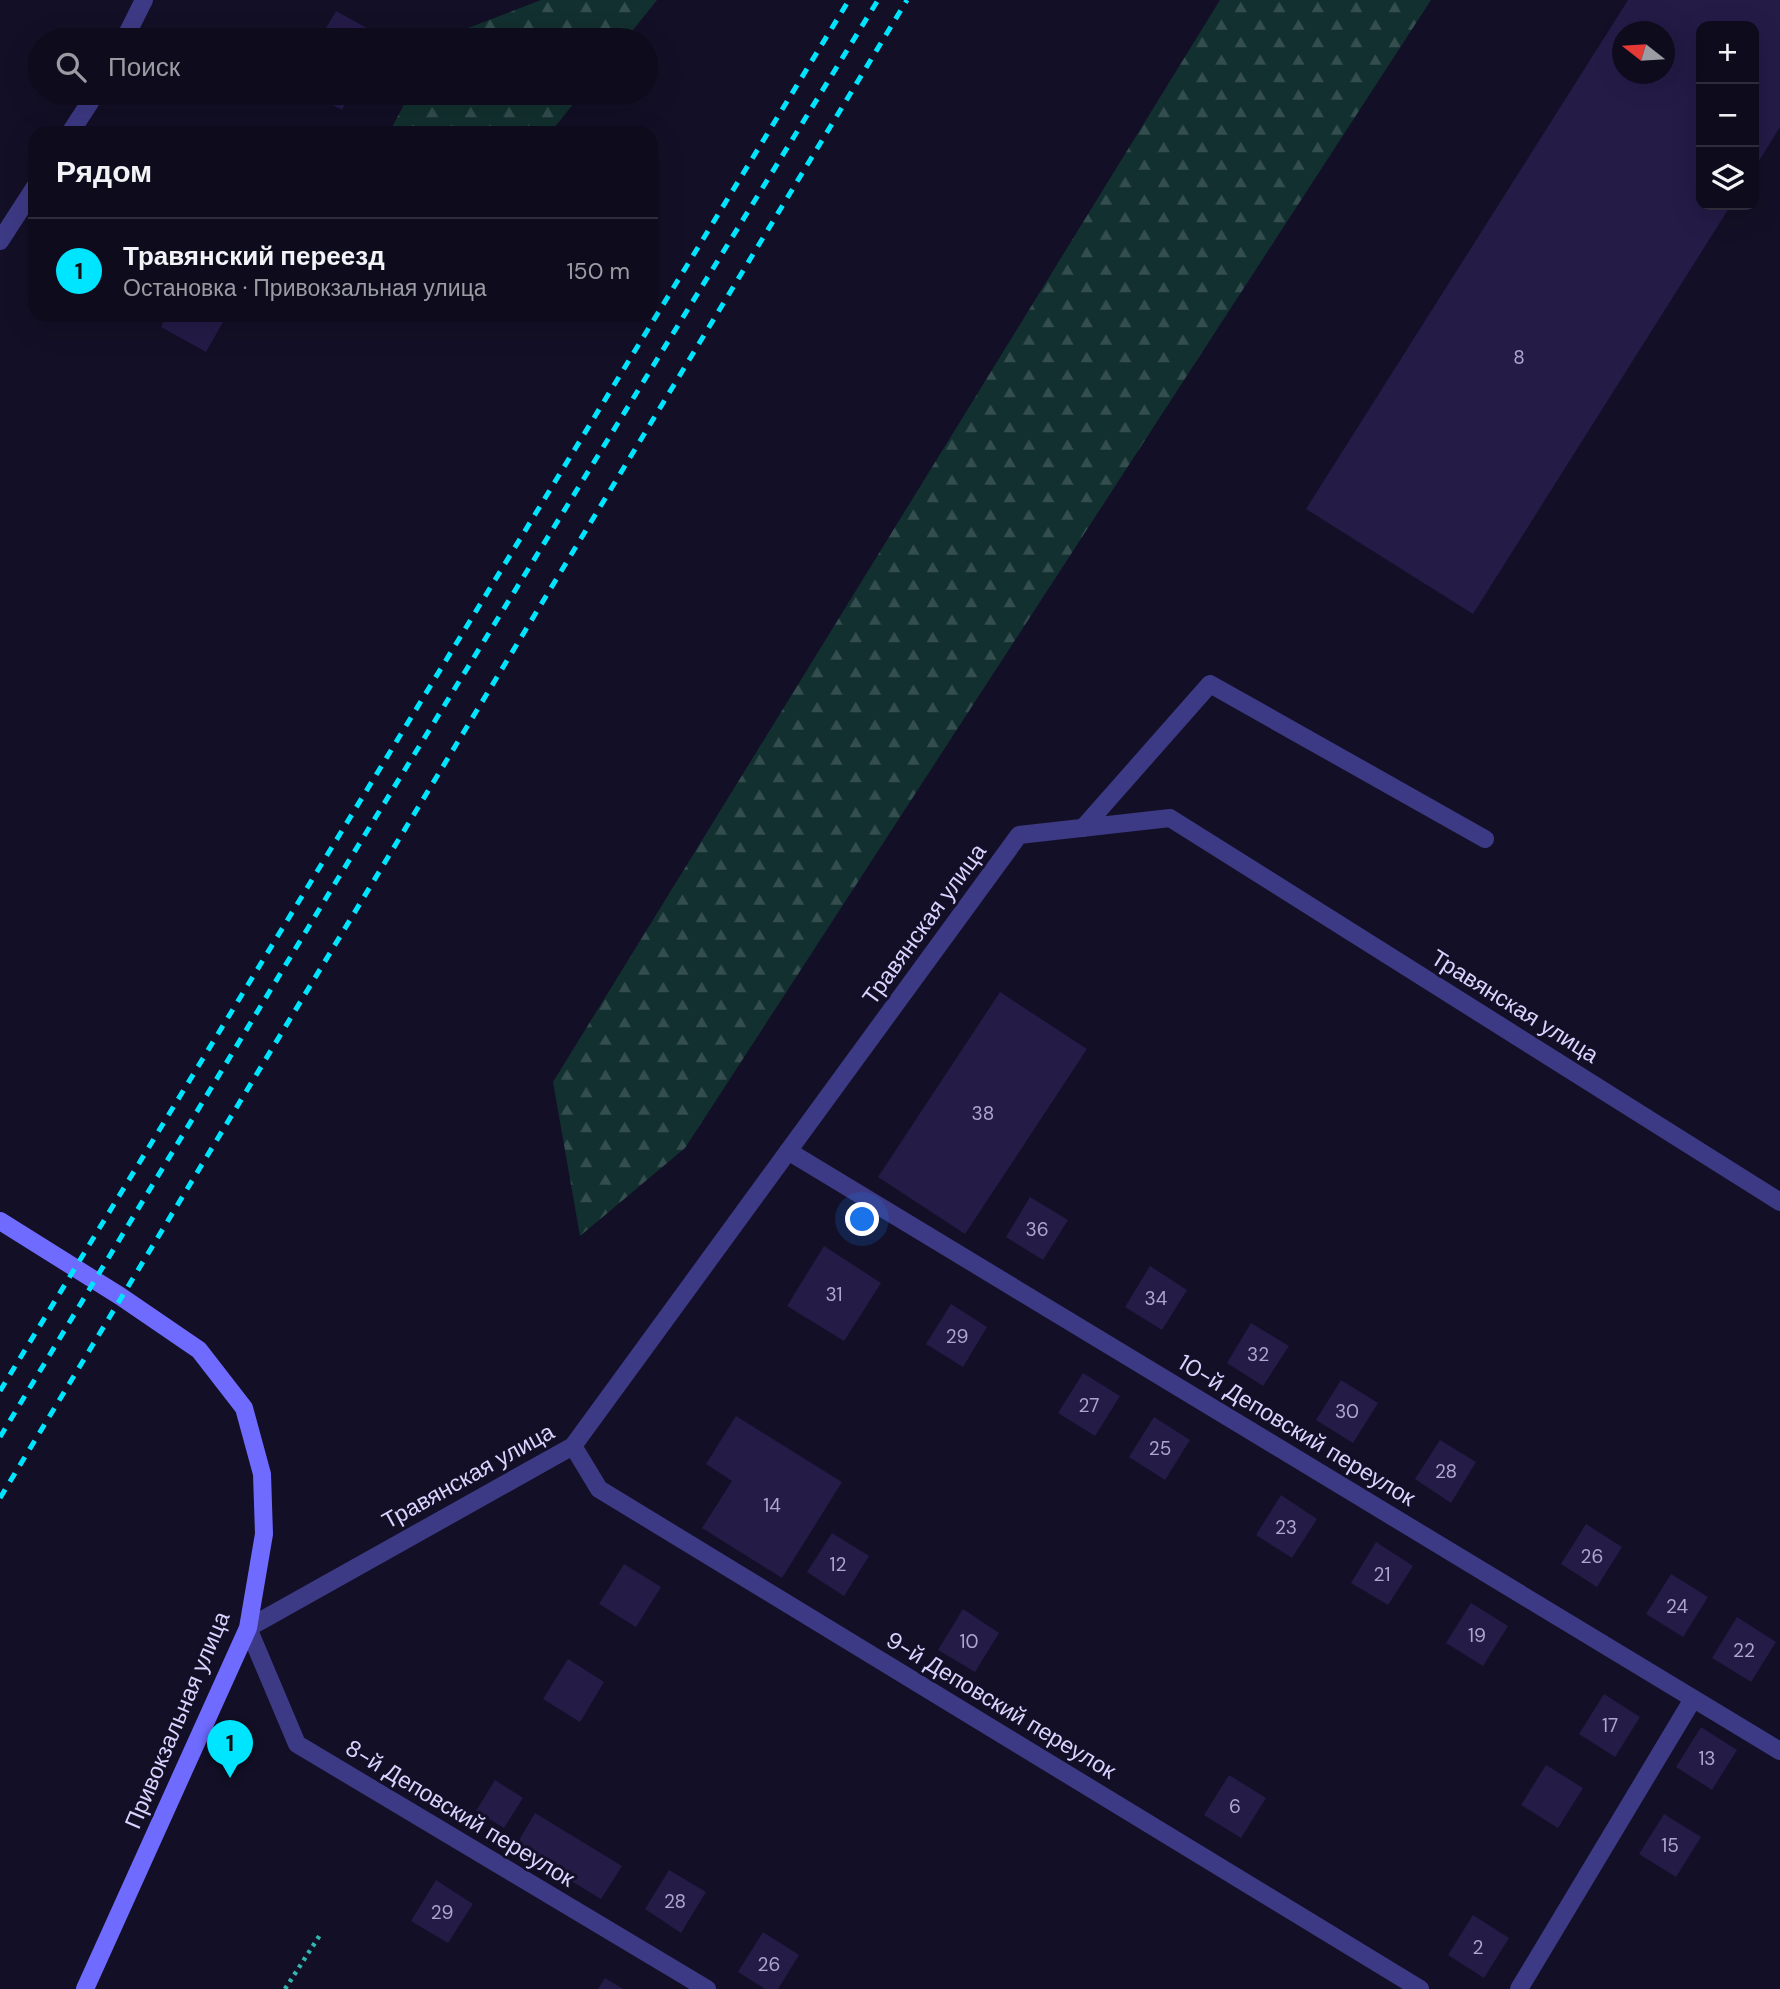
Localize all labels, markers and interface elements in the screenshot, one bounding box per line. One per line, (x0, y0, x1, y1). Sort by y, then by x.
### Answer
north arrow (1612, 21, 1675, 84)
map controls (1696, 21, 1759, 210)
button: + (1696, 21, 1759, 84)
search box (28, 28, 658, 105)
icon: search (52, 48, 90, 86)
text: Поиск (108, 50, 180, 84)
button: − (1696, 84, 1759, 147)
button: layers (1696, 147, 1759, 210)
text: Рядом (56, 152, 152, 191)
text: Травянский переезд (123, 239, 385, 273)
text: 1 (75, 256, 83, 286)
text: 150 m (566, 256, 630, 286)
text: Остановка · Привокзальная улица (123, 273, 487, 303)
house number: 8 (1513, 345, 1525, 370)
street label: Травянская улица (855, 837, 993, 1011)
street label: Травянская улица (1426, 942, 1605, 1070)
house number: 38 (972, 1101, 994, 1126)
your location (845, 1202, 879, 1236)
house number: 36 (1025, 1217, 1049, 1242)
house number: 31 (826, 1282, 842, 1307)
house number: 34 (1145, 1286, 1167, 1311)
house number: 29 (946, 1324, 968, 1349)
house number: 32 (1247, 1342, 1269, 1367)
street label: 10-й Деповский переулок (1173, 1347, 1422, 1513)
house number: 27 (1079, 1393, 1099, 1418)
house number: 30 (1335, 1399, 1359, 1424)
street label: Травянская улица (377, 1416, 559, 1536)
house number: 25 (1149, 1436, 1171, 1461)
house number: 28 (1435, 1459, 1457, 1484)
house number: 14 (763, 1493, 781, 1518)
house number: 23 (1275, 1515, 1297, 1540)
house number: 26 (1581, 1544, 1603, 1569)
house number: 12 (830, 1552, 846, 1577)
house number: 21 (1374, 1562, 1390, 1587)
house number: 24 (1666, 1594, 1688, 1619)
street label: Привокзальная улица (118, 1607, 236, 1833)
house number: 19 (1468, 1623, 1486, 1648)
street label: 9-й Деповский переулок (881, 1624, 1122, 1786)
house number: 10 (960, 1629, 978, 1654)
house number: 22 (1733, 1638, 1755, 1663)
house number: 17 (1602, 1713, 1618, 1738)
pin: 1 (207, 1720, 253, 1778)
street label: 8-й Деповский переулок (340, 1733, 581, 1894)
house number: 13 (1698, 1746, 1716, 1771)
house number: 6 (1229, 1794, 1241, 1819)
house number: 15 (1661, 1833, 1679, 1858)
house number: 28 (664, 1889, 686, 1914)
house number: 29 (431, 1900, 453, 1925)
house number: 2 (1473, 1935, 1484, 1960)
house number: 26 (758, 1952, 780, 1977)

